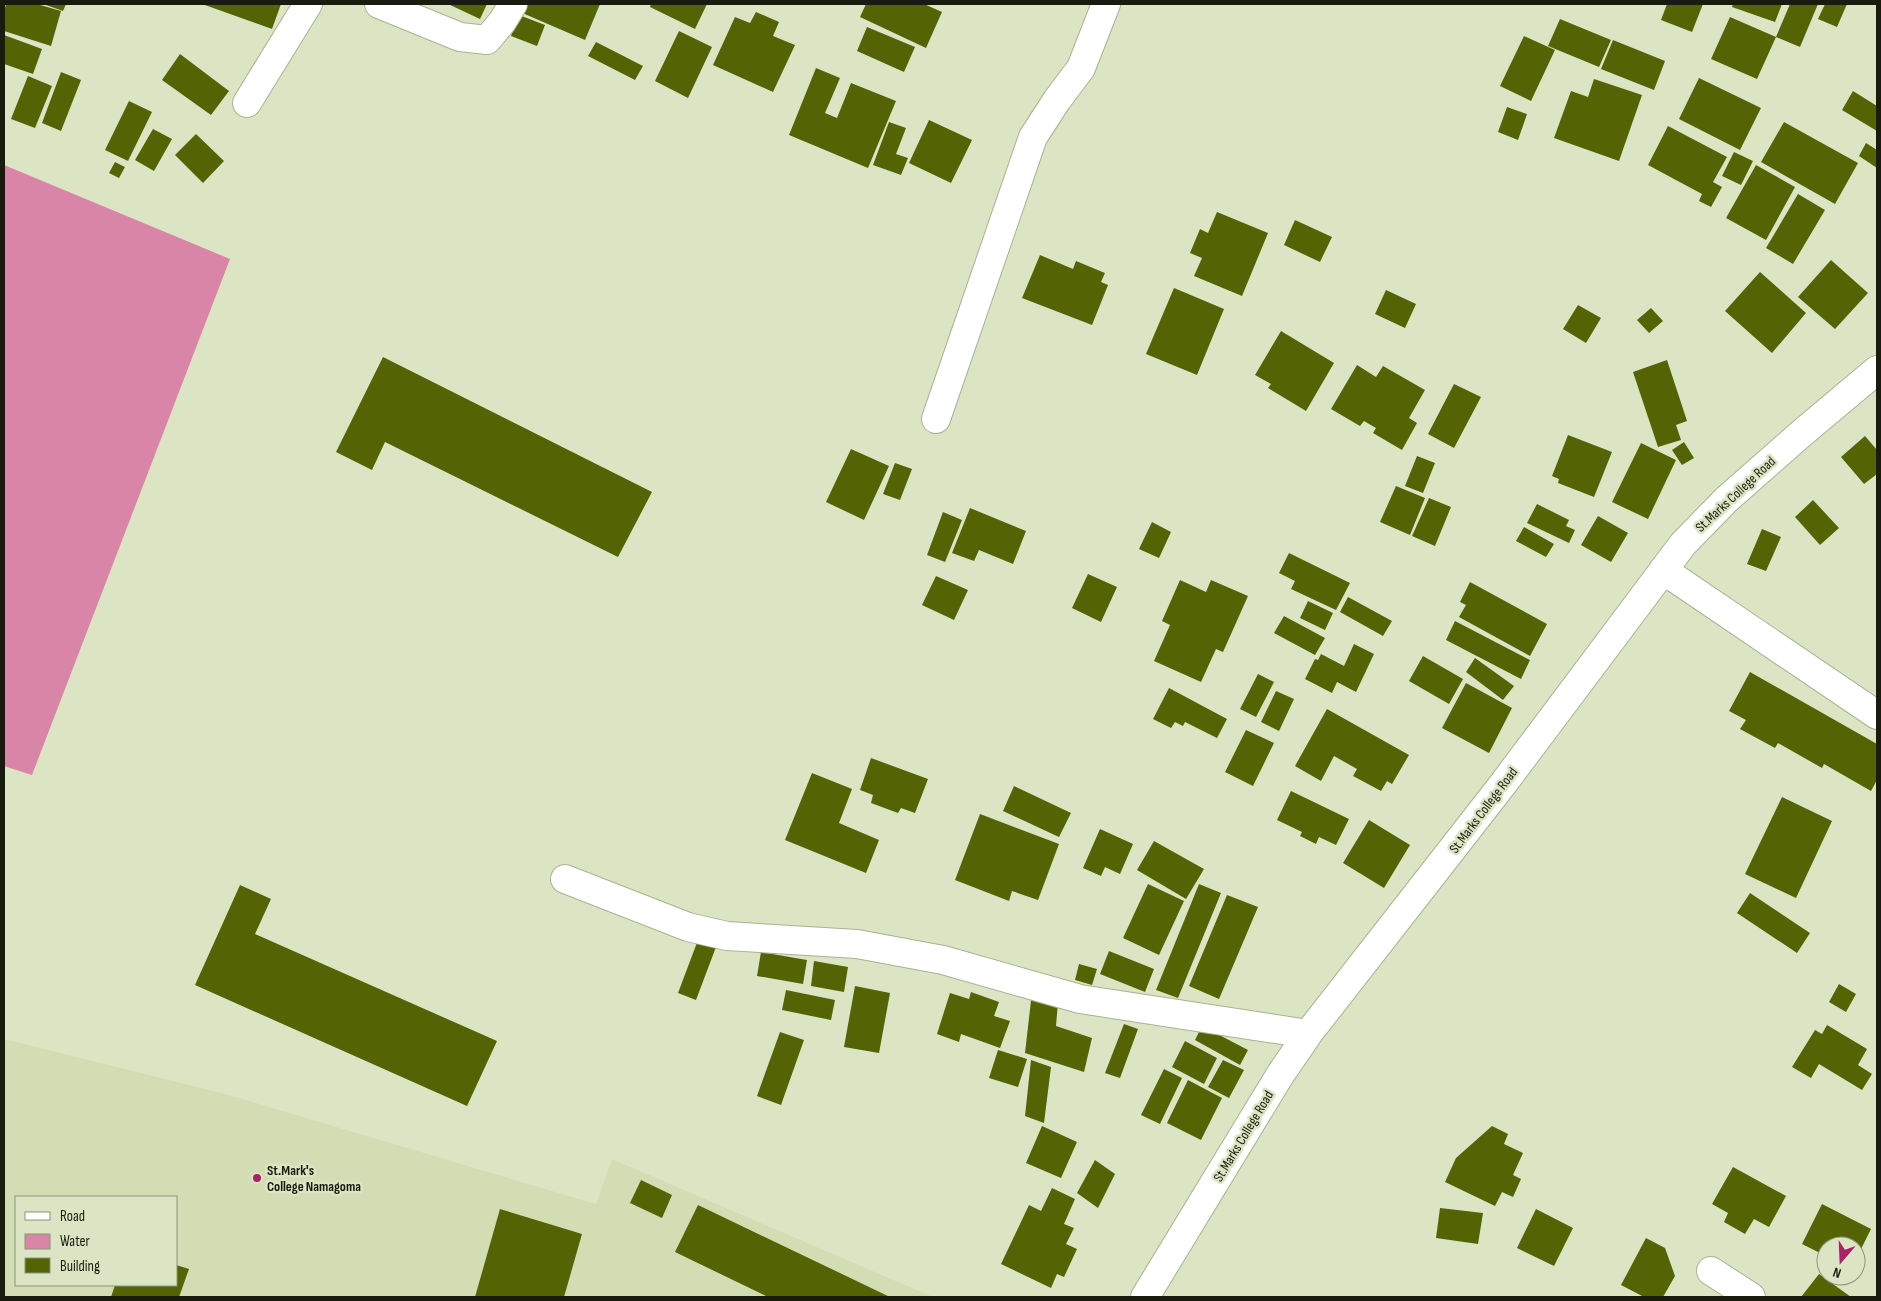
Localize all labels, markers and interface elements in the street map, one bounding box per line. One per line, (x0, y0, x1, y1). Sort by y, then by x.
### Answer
street label: St.Marks College Road (1692, 453, 1779, 536)
street label: St.Marks College Road (1446, 764, 1521, 857)
street label: St.Marks College Road (1210, 1088, 1277, 1185)
place label: St.Mark's College Namagoma (267, 1162, 361, 1195)
marker: St.Mark's College Namagoma (251, 1172, 263, 1184)
legend (15, 1196, 178, 1286)
text: Road (60, 1207, 85, 1226)
text: Water (60, 1232, 91, 1251)
north arrow (1816, 1236, 1866, 1286)
text: Building (60, 1257, 100, 1276)
text: N (1831, 1264, 1843, 1282)

